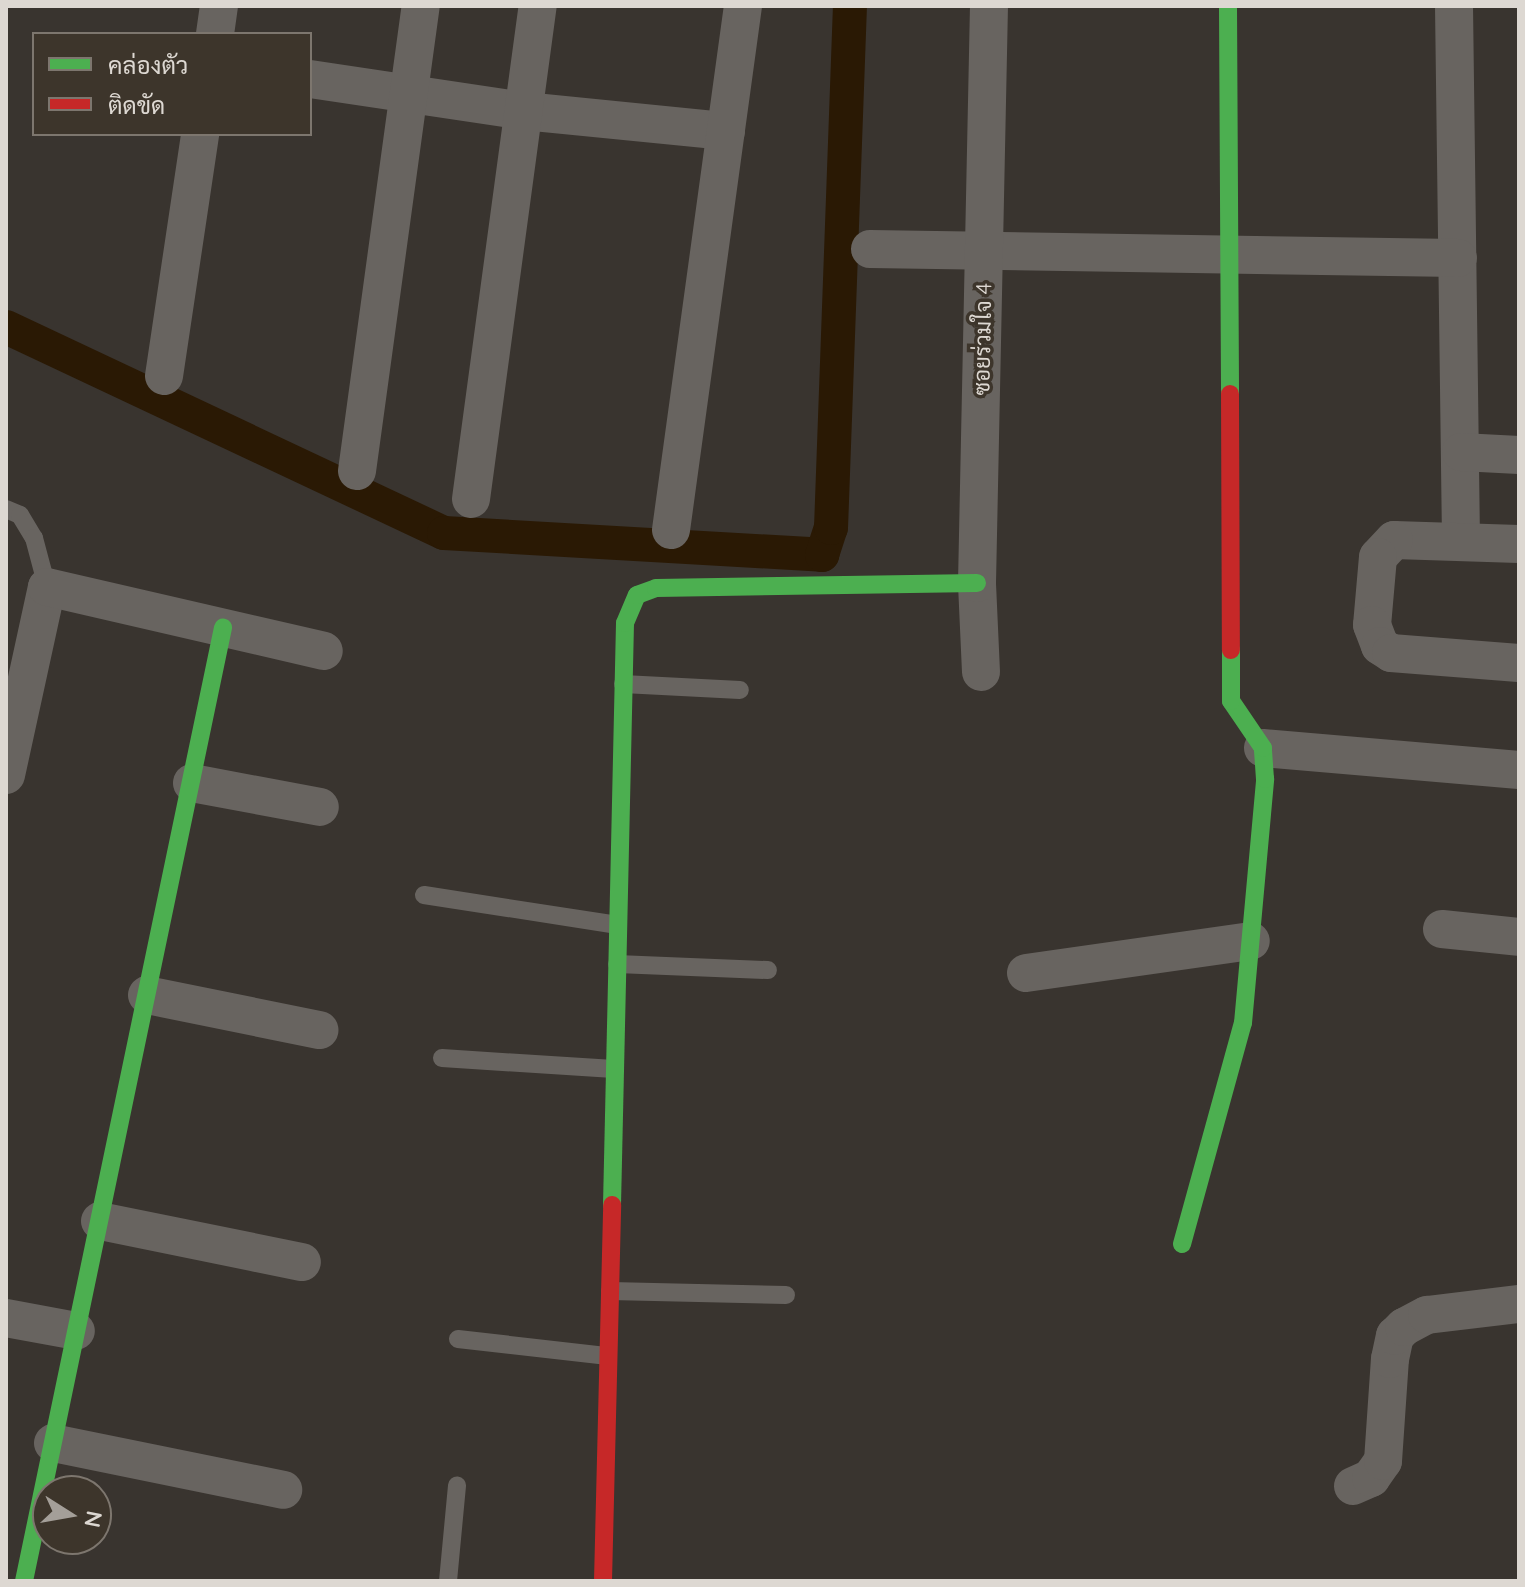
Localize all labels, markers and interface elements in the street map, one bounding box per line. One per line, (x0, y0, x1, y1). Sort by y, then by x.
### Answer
legend (32, 32, 312, 136)
text: คล่องตัว (108, 50, 188, 80)
text: ติดขัด (108, 90, 165, 120)
street label: ซอยร่วมใจ 4 (969, 282, 997, 396)
north arrow (32, 1475, 112, 1555)
text: N (78, 1509, 109, 1530)

